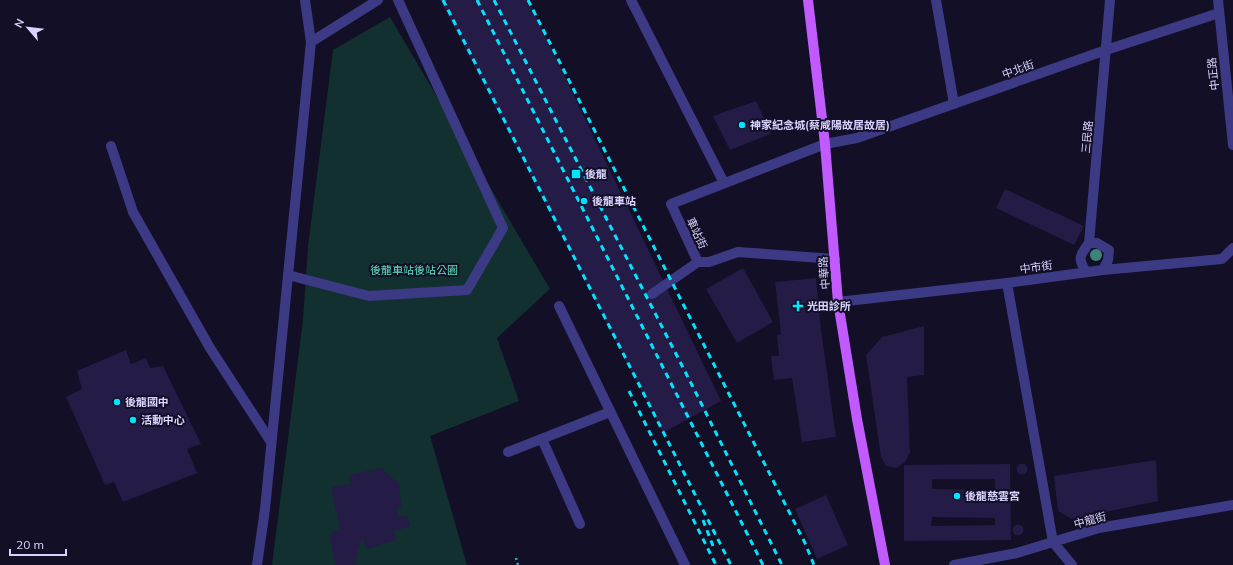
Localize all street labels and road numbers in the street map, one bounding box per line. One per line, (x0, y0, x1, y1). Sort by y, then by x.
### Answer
street label: 中北街 (1000, 57, 1036, 81)
street label: 中正路 (1204, 57, 1222, 91)
street label: 三民路 (1079, 120, 1095, 154)
street label: 車站街 (684, 215, 710, 251)
street label: 中華路 (816, 256, 832, 290)
street label: 中市街 (1019, 258, 1053, 276)
street label: 中龍街 (1072, 509, 1108, 531)

